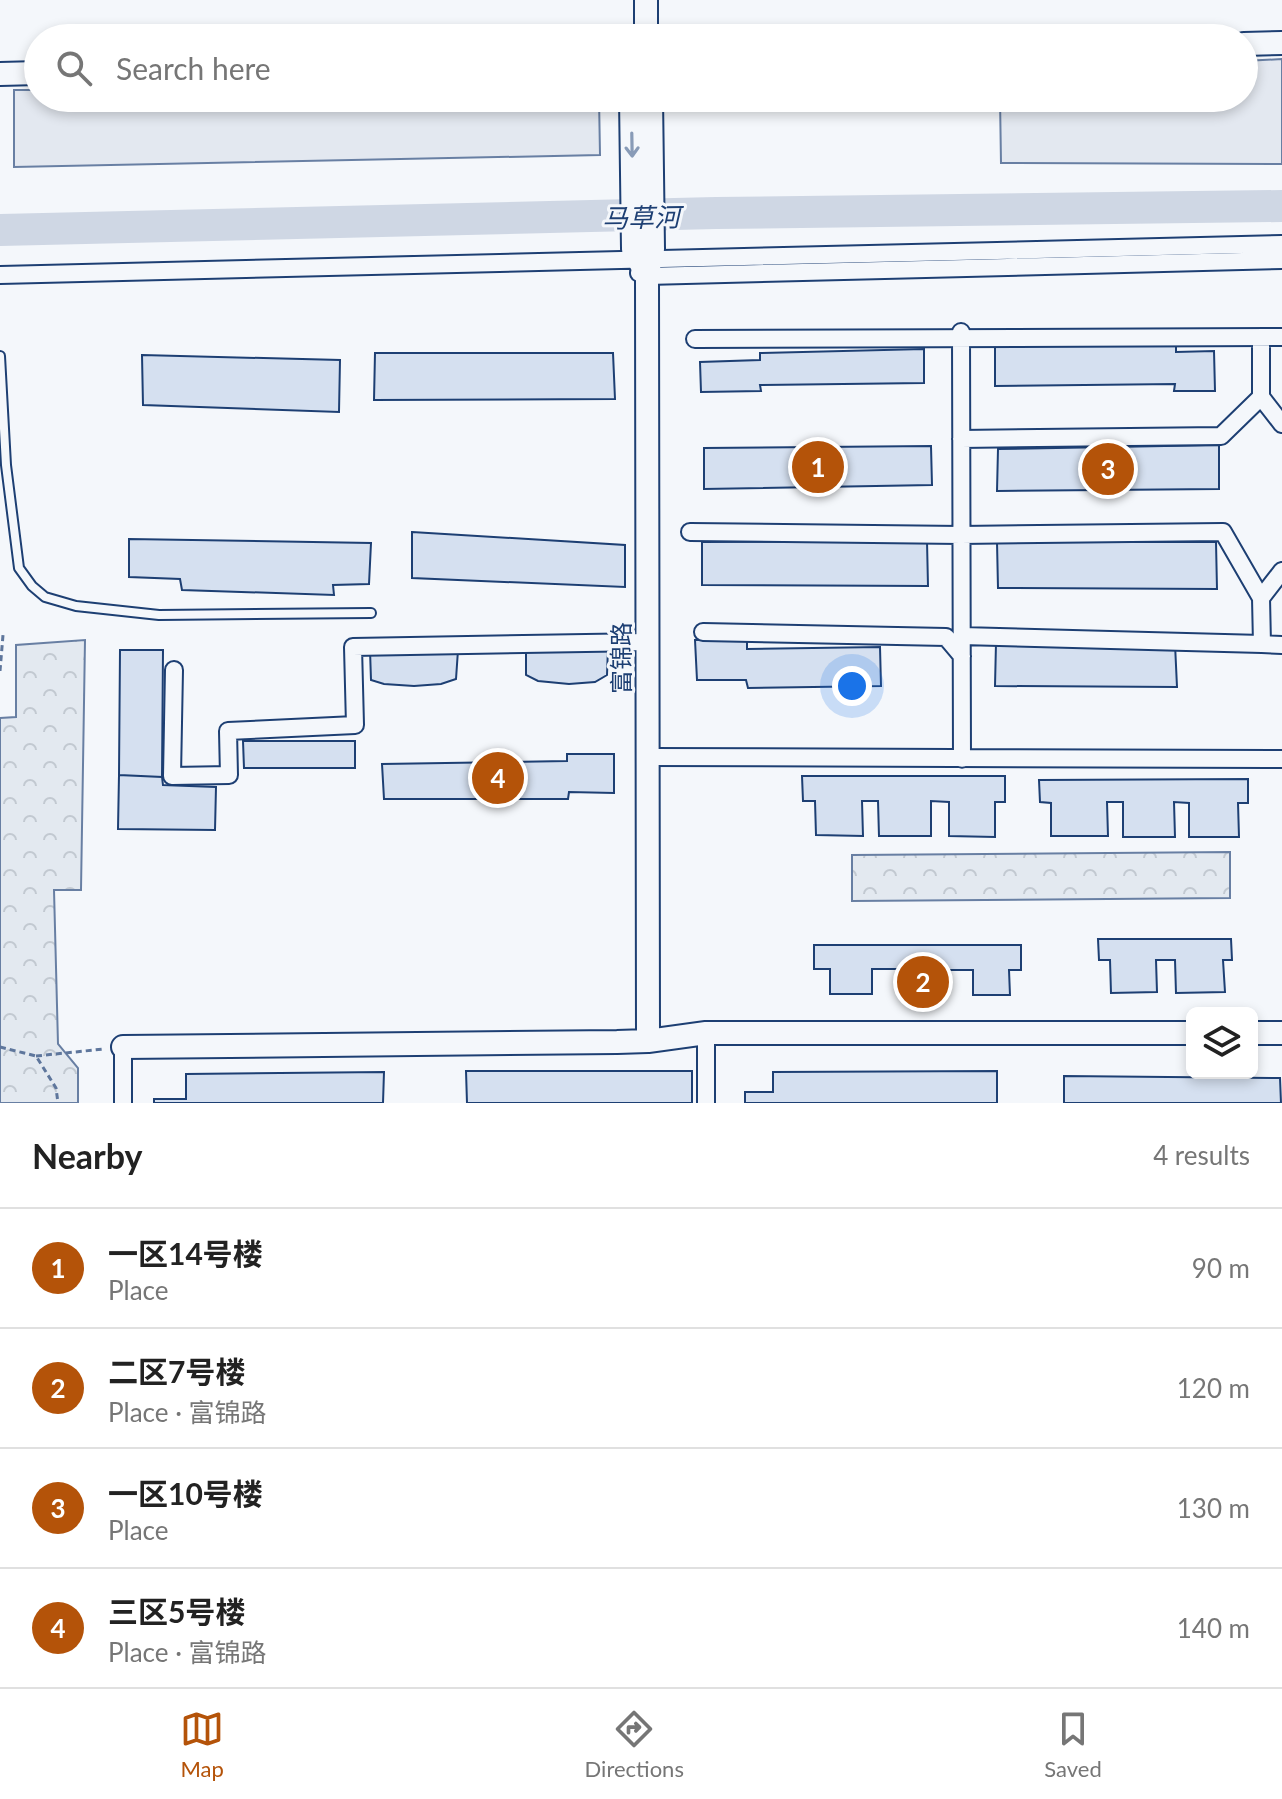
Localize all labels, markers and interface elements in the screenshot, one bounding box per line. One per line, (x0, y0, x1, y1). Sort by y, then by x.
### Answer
search box (24, 24, 1258, 112)
icon: search (52, 46, 96, 90)
text: Search here (116, 50, 271, 86)
one-way arrow (624, 131, 640, 158)
water label: 马草河 (602, 200, 685, 234)
pin: 1 (792, 437, 844, 497)
pin: 3 (1082, 439, 1134, 499)
street label: 富锦路 (606, 622, 635, 694)
your location (832, 666, 872, 706)
pin: 4 (472, 748, 524, 808)
pin: 2 (897, 952, 949, 1012)
map controls (1186, 1007, 1258, 1079)
button: layers (1186, 1007, 1258, 1079)
text: Nearby (32, 1135, 143, 1176)
text: 4 results (1153, 1139, 1250, 1171)
text: 一区14号楼 (108, 1235, 263, 1271)
text: 1 (50, 1252, 66, 1284)
text: 90 m (1192, 1252, 1250, 1284)
text: Place (108, 1274, 169, 1306)
text: 二区7号楼 (108, 1353, 245, 1389)
text: 2 (50, 1372, 66, 1404)
text: 120 m (1177, 1372, 1250, 1404)
text: Place · 富锦路 (108, 1396, 267, 1428)
text: 一区10号楼 (108, 1475, 263, 1511)
text: 3 (50, 1492, 66, 1524)
text: 130 m (1177, 1492, 1250, 1524)
text: Place (108, 1514, 169, 1546)
text: 三区5号楼 (108, 1593, 245, 1629)
text: 4 (50, 1612, 66, 1644)
text: 140 m (1177, 1612, 1250, 1644)
text: Place · 富锦路 (108, 1636, 267, 1668)
tab: Map (180, 1707, 224, 1782)
tab: Directions (585, 1707, 684, 1782)
tab: Saved (1044, 1707, 1102, 1782)

